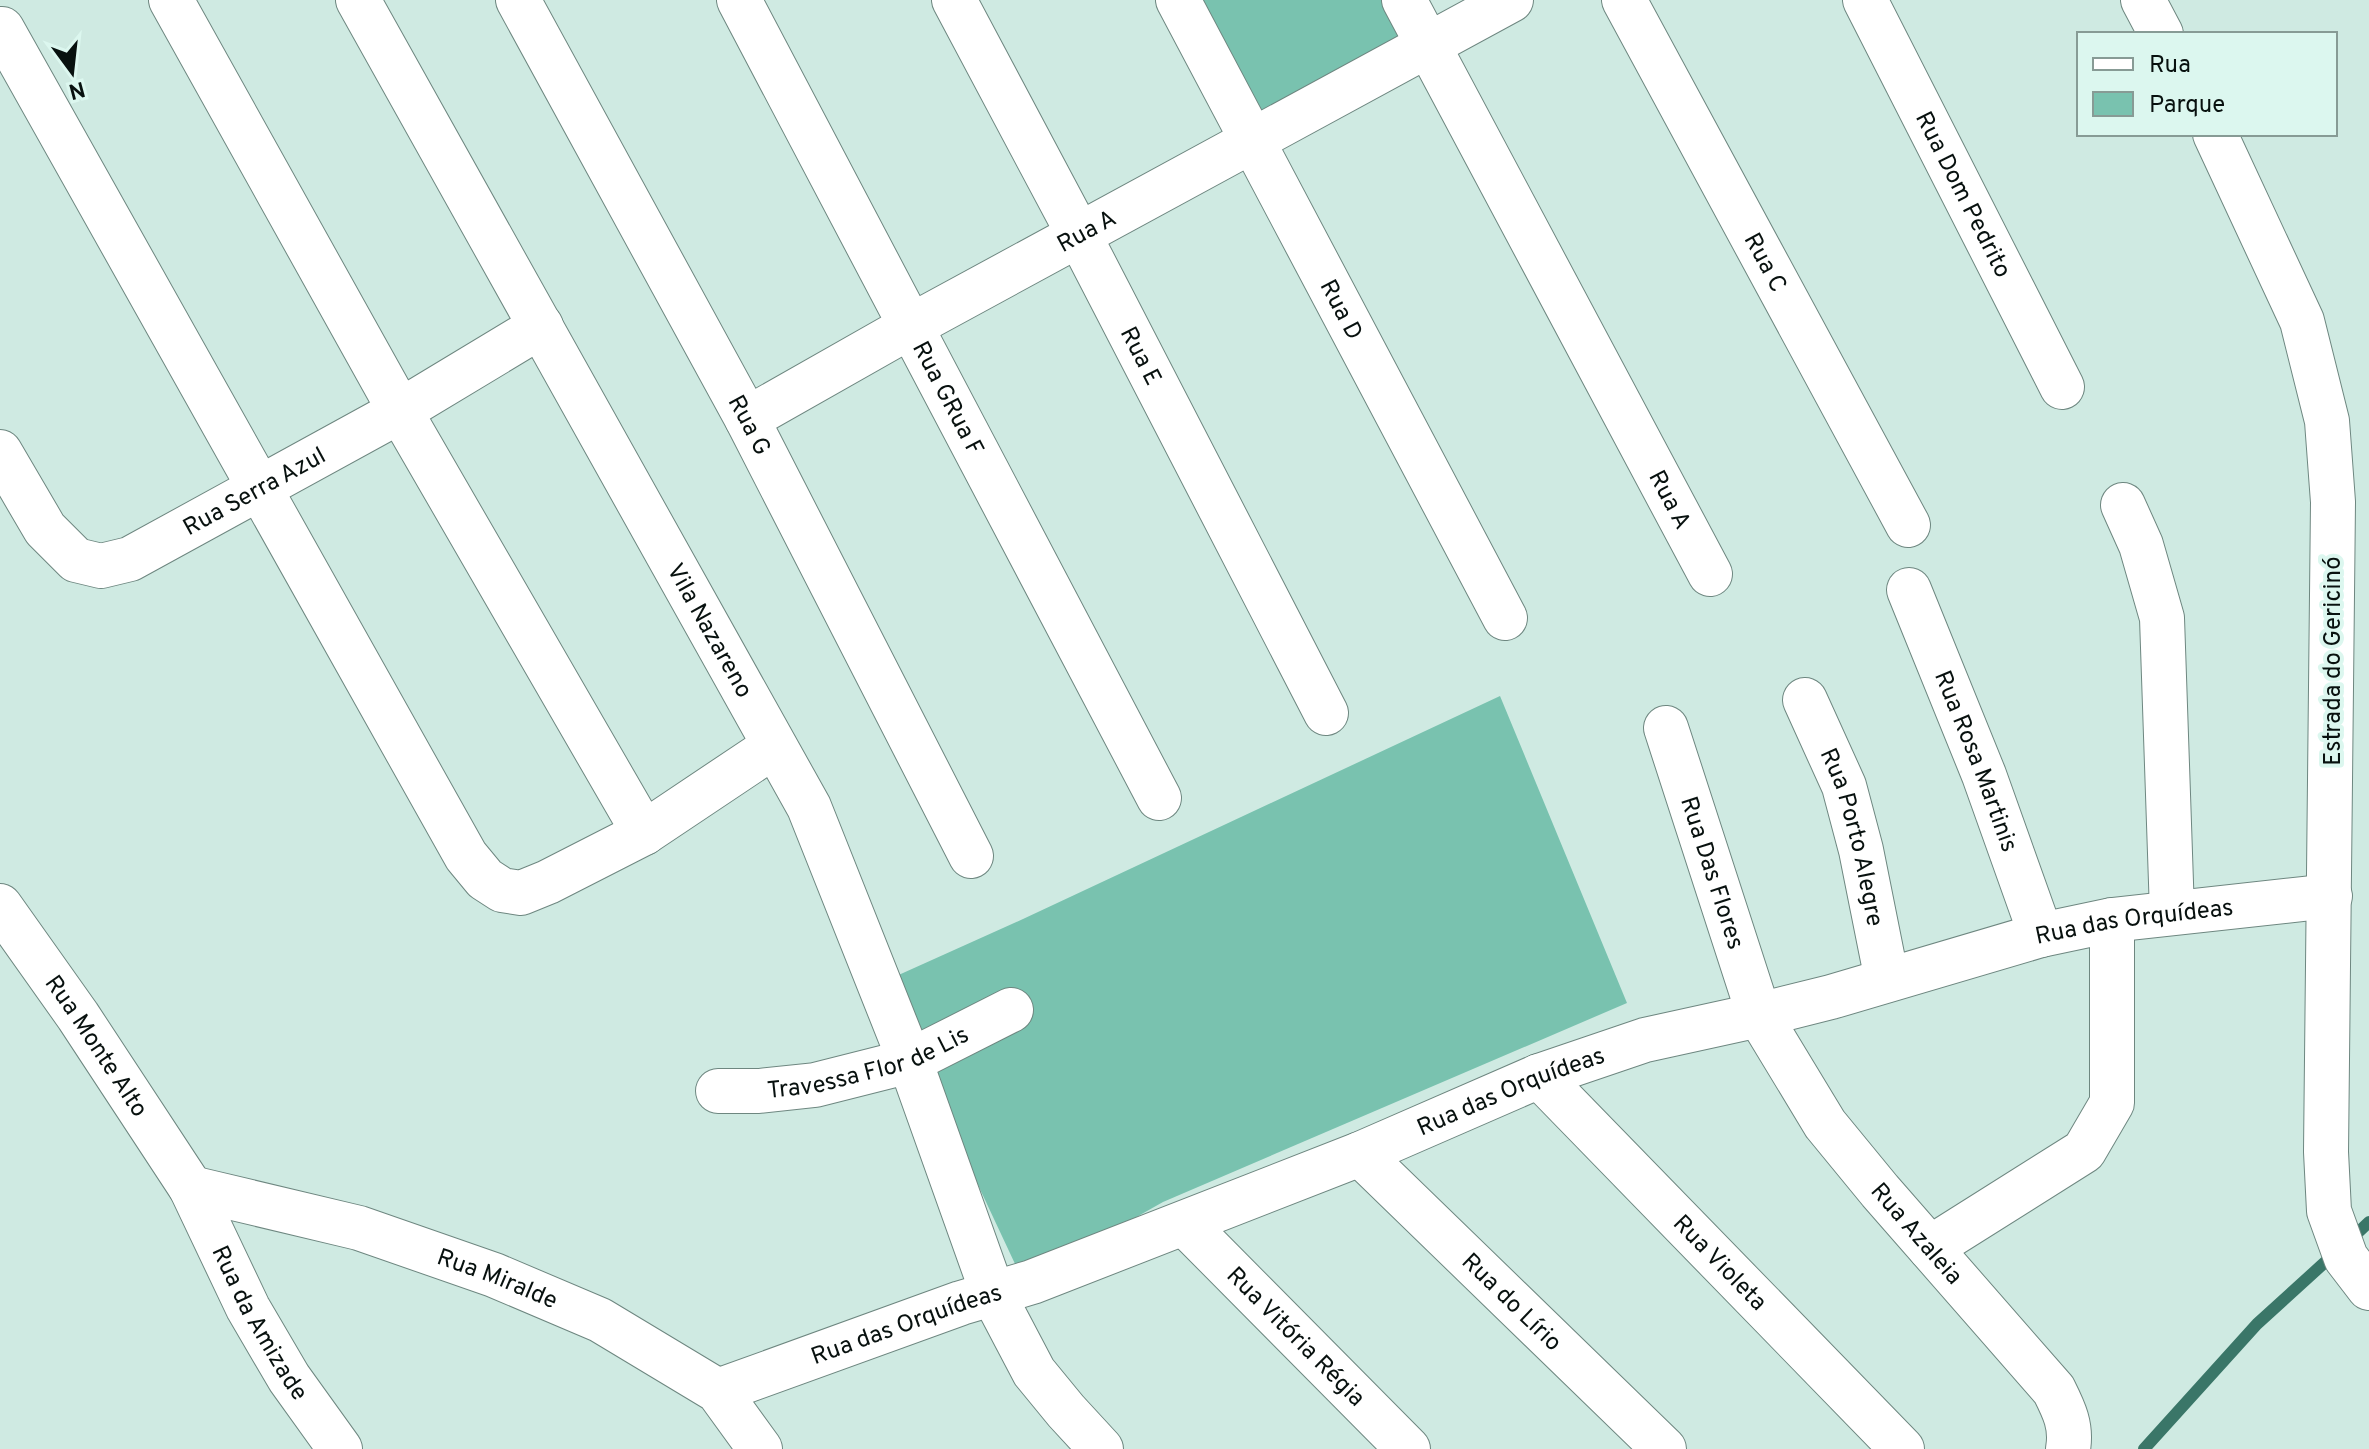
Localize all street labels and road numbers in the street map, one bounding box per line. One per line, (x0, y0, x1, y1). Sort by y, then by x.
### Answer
street label: Rua Dom Pedrito (1907, 107, 2017, 283)
street label: Rua A (1052, 204, 1122, 261)
street label: Rua C (1736, 228, 1792, 298)
street label: Rua D (1312, 275, 1368, 346)
street label: Rua E (1112, 322, 1167, 391)
street label: Rua GRua F (904, 337, 989, 462)
street label: Rua G (720, 390, 776, 461)
street label: Rua Serra Azul (178, 442, 332, 544)
street label: Rua A (1640, 466, 1697, 535)
street label: Estrada do Gericinó (2319, 556, 2349, 766)
street label: Vila Nazareno (659, 559, 758, 704)
street label: Rua Rosa Martinis (1926, 667, 2023, 857)
street label: Rua Porto Alegre (1812, 744, 1889, 929)
street label: Rua Das Flores (1672, 793, 1750, 953)
street label: Rua das Orquídeas (2033, 894, 2235, 953)
street label: Rua Monte Alto (37, 970, 153, 1124)
street label: Travessa Flor de Lis (766, 1021, 974, 1107)
street label: Rua das Orquídeas (1413, 1042, 1609, 1144)
street label: Rua Azaleia (1863, 1177, 1968, 1292)
street label: Rua Violeta (1666, 1209, 1772, 1318)
street label: Rua da Amizade (204, 1241, 313, 1407)
street label: Rua Miralde (432, 1243, 562, 1317)
street label: Rua do Lírio (1454, 1248, 1567, 1359)
street label: Rua Vitória Régia (1219, 1261, 1370, 1414)
street label: Rua das Orquídeas (807, 1279, 1006, 1373)

